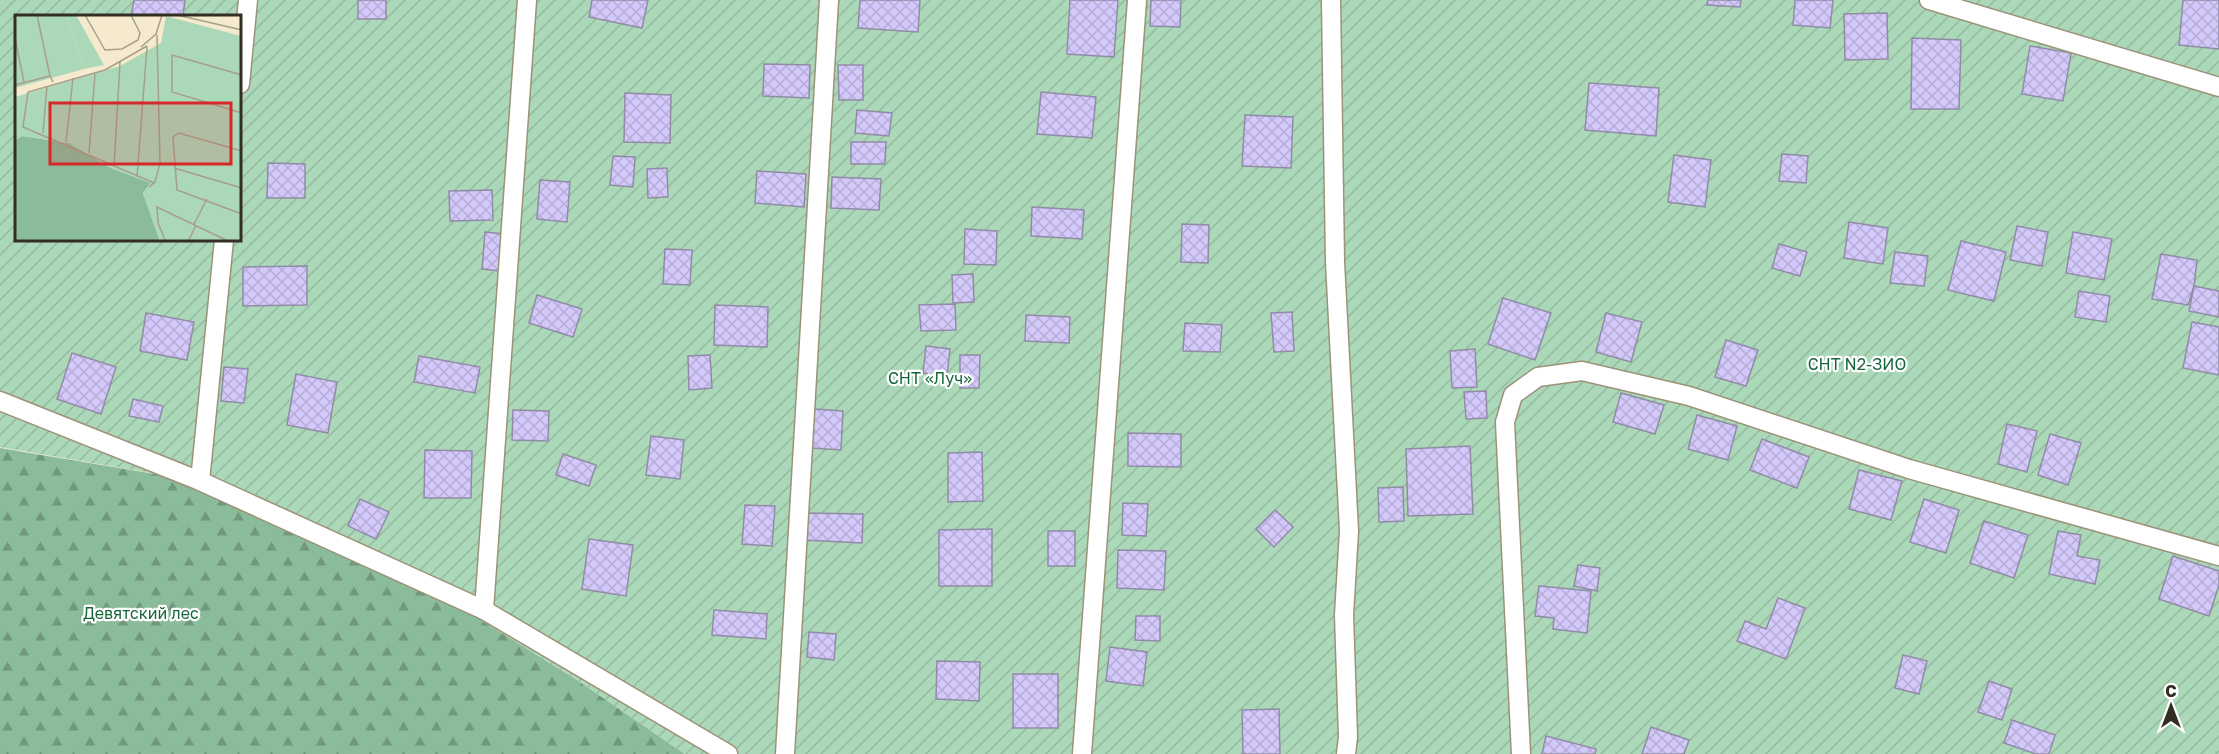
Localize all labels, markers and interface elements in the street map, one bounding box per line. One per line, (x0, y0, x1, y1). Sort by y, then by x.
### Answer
inset map (15, 15, 242, 242)
park label: СНТ N2-ЗИО (1808, 354, 1906, 374)
park label: СНТ «Луч» (888, 368, 972, 388)
park label: Девятский лес (83, 603, 199, 623)
north arrow (2141, 676, 2201, 736)
text: С (2165, 681, 2177, 701)

